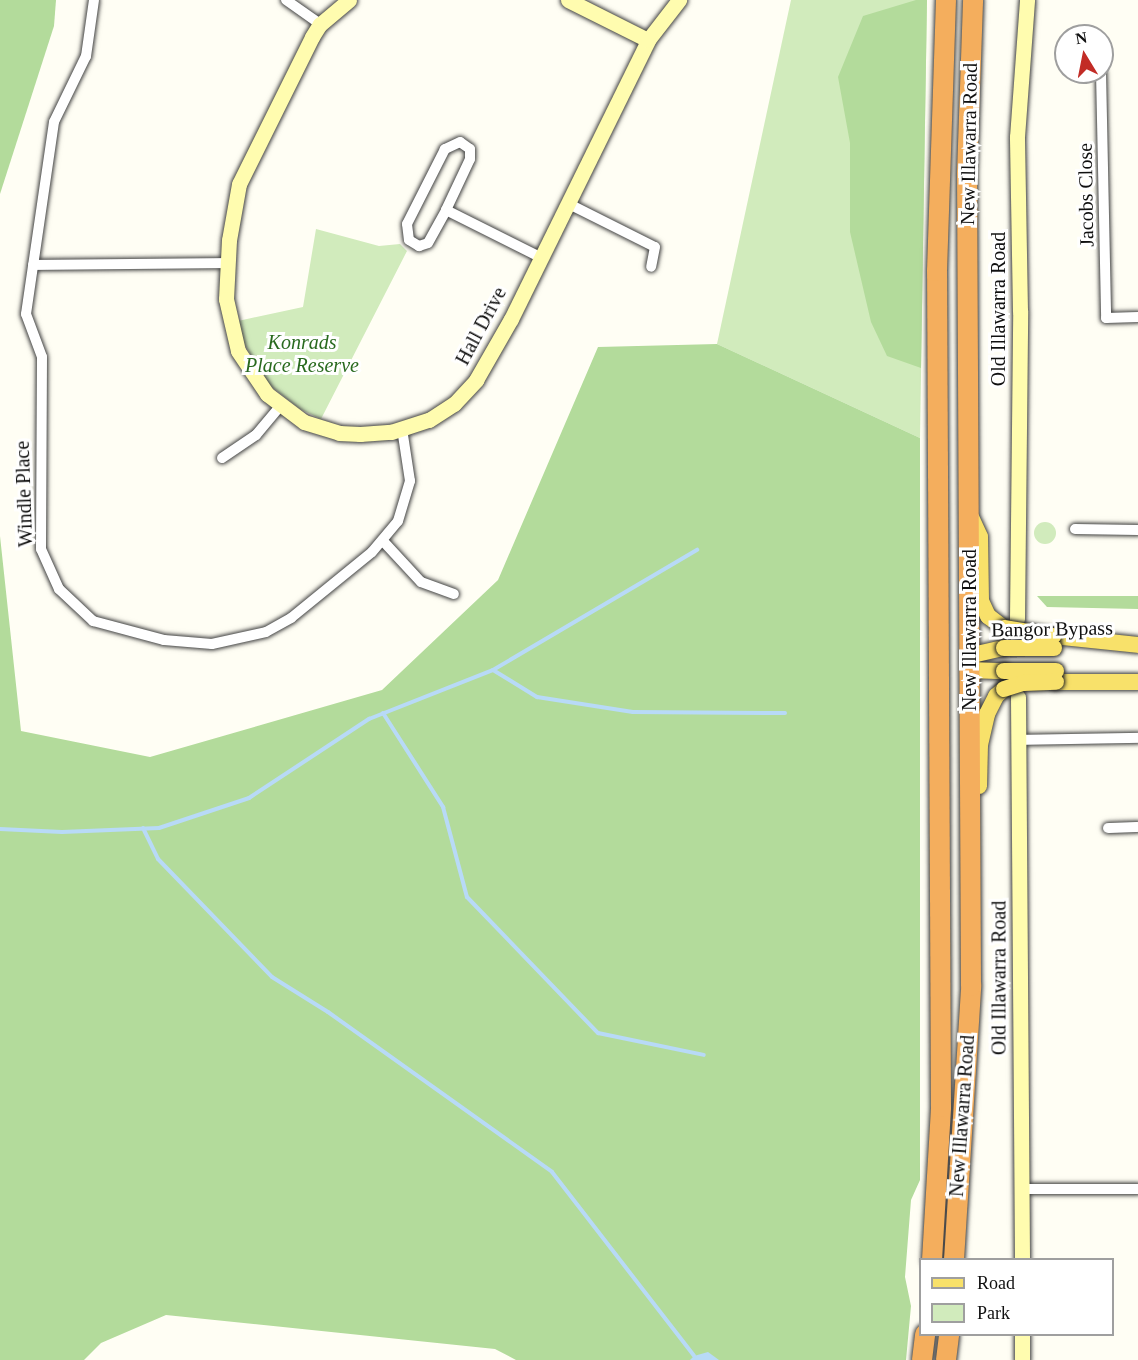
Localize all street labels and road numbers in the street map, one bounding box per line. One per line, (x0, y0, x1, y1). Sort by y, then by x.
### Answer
street label: New Illawarra Road (956, 63, 982, 225)
street label: Jacobs Close (1073, 143, 1099, 247)
street label: Old Illawarra Road (986, 232, 1010, 386)
street label: Hall Drive (450, 283, 512, 369)
street label: Windle Place (10, 440, 38, 548)
street label: New Illawarra Road (957, 549, 981, 711)
street label: Bangor Bypass (991, 616, 1113, 642)
street label: Old Illawarra Road (987, 901, 1011, 1055)
street label: New Illawarra Road (944, 1034, 980, 1198)

